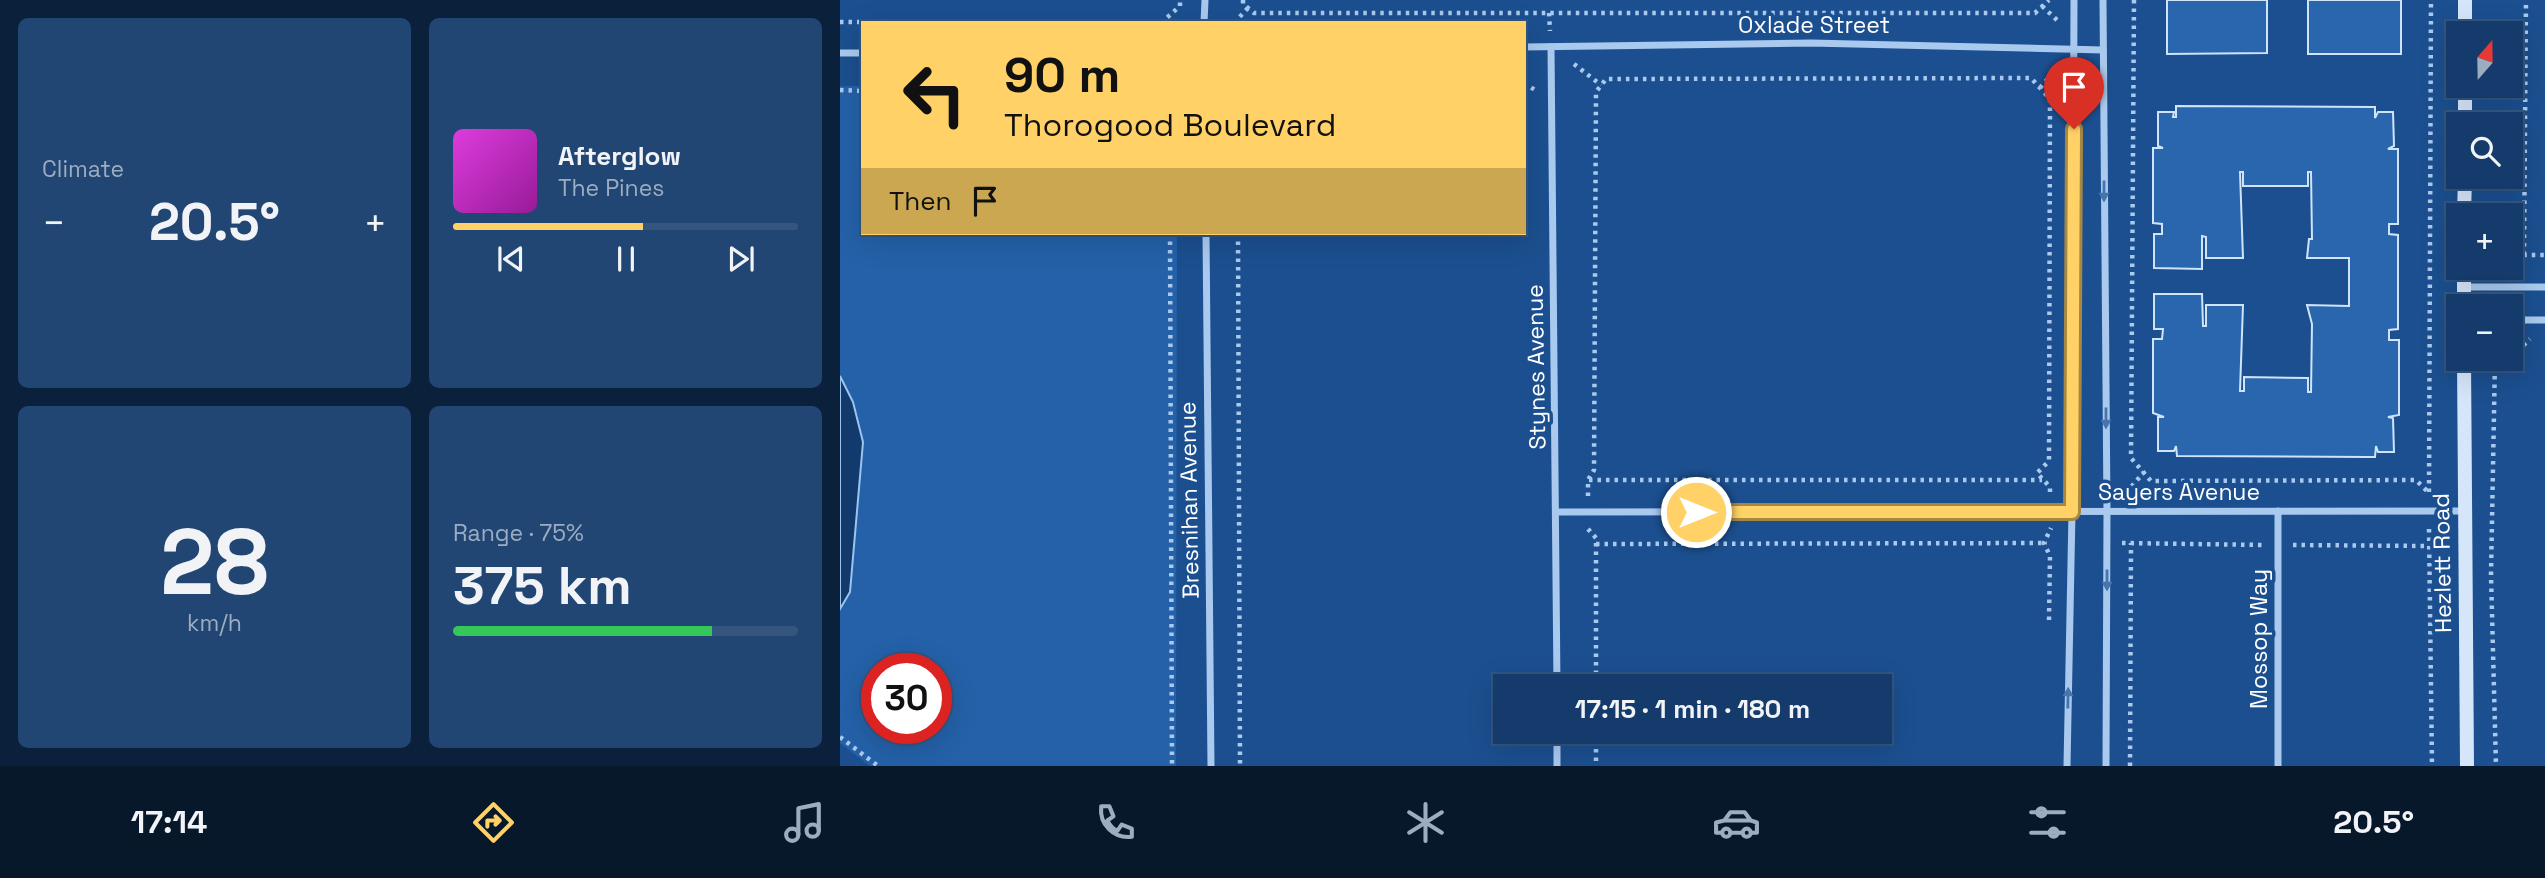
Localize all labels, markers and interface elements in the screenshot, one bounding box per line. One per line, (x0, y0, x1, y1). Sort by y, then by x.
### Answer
street label: Oxlade Street (1738, 10, 1890, 40)
north arrow (2446, 21, 2524, 98)
map controls (2446, 21, 2523, 371)
text: 90 m (1004, 44, 1120, 106)
icon: left (889, 49, 980, 140)
pin (2044, 57, 2104, 129)
icon: arrive (2055, 68, 2093, 106)
text: Thorogood Boulevard (1004, 105, 1336, 145)
button: search (2446, 112, 2523, 189)
text: Afterglow (558, 139, 681, 173)
text: Climate (42, 154, 124, 184)
text: The Pines (558, 173, 664, 203)
one-way arrow (2098, 180, 2110, 202)
icon: arrive (966, 182, 1004, 220)
text: Then (889, 184, 952, 218)
text: 20.5° (149, 189, 280, 255)
text: − (42, 199, 66, 247)
text: + (363, 199, 387, 247)
button: + (2446, 203, 2523, 280)
icon: previous (492, 240, 530, 278)
icon: pause (607, 240, 645, 278)
icon: next (722, 240, 760, 278)
street label: Stynes Avenue (1520, 284, 1552, 450)
button: − (2446, 294, 2523, 371)
street label: Bresnihan Avenue (1172, 401, 1206, 599)
one-way arrow (2100, 407, 2112, 429)
position arrow (1659, 475, 1733, 549)
street label: Sayers Avenue (2098, 477, 2260, 507)
street label: Hezlett Road (2426, 493, 2458, 633)
text: 28 (160, 504, 269, 621)
text: Range · 75% (453, 518, 584, 548)
text: 375 km (453, 553, 632, 619)
one-way arrow (2101, 569, 2113, 591)
street label: Mossop Way (2244, 569, 2274, 709)
text: km/h (187, 608, 242, 638)
speed limit sign: 30 (861, 653, 952, 744)
one-way arrow (2062, 687, 2074, 709)
text: 17:15 · 1 min · 180 m (1575, 692, 1810, 726)
icon: directions (469, 798, 518, 847)
icon: music (780, 798, 829, 847)
icon: phone (1091, 798, 1140, 847)
icon: climate (1401, 798, 1450, 847)
icon: car (1712, 798, 1761, 847)
icon: filters (2023, 798, 2072, 847)
text: 17:14 (131, 802, 207, 842)
text: 20.5° (2333, 802, 2414, 842)

